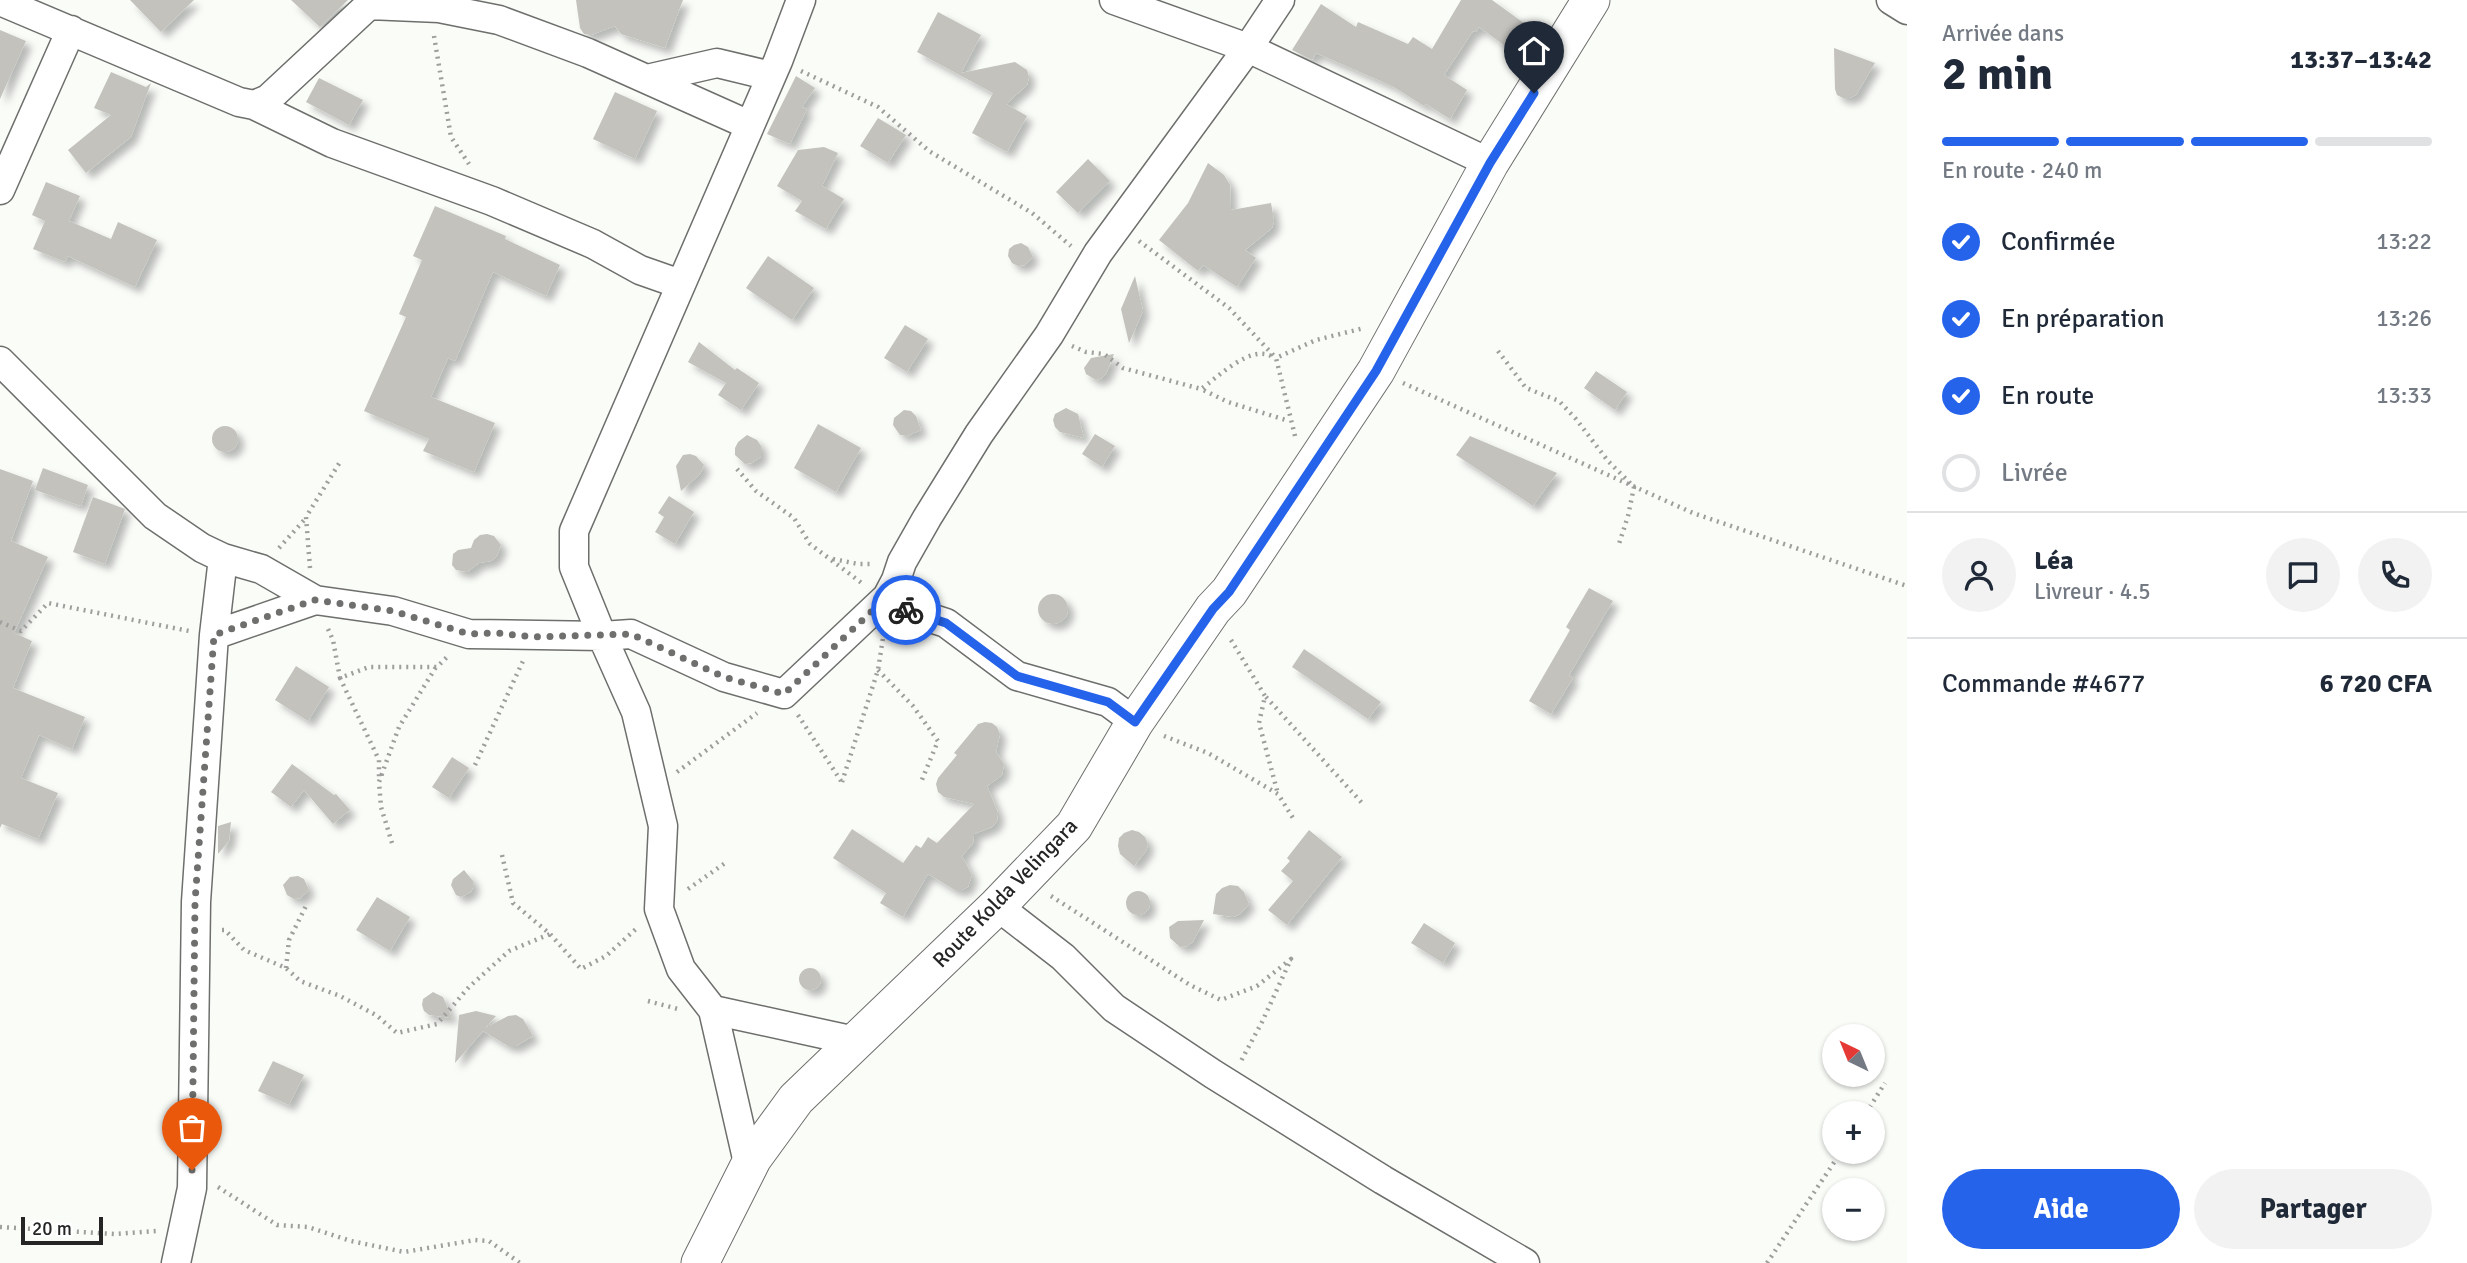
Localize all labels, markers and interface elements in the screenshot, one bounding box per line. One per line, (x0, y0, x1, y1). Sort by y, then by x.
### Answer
text: Arrivée dans (1942, 19, 2064, 48)
pin (1504, 21, 1564, 93)
icon: home (1515, 32, 1553, 70)
text: 13:37–13:42 (2290, 44, 2432, 76)
text: 2 min (1942, 46, 2053, 102)
text: En route · 240 m (1942, 156, 2102, 185)
icon: check (1942, 223, 1980, 261)
text: Confirmée (2001, 226, 2116, 258)
text: 13:22 (2376, 227, 2432, 256)
icon: check (1942, 300, 1980, 338)
text: En préparation (2001, 303, 2165, 335)
text: 13:26 (2376, 304, 2432, 333)
icon: check (1942, 377, 1980, 415)
text: En route (2001, 380, 2094, 412)
text: 13:33 (2376, 381, 2432, 410)
text: Livrée (2001, 457, 2068, 489)
button: person (1942, 538, 2016, 612)
button: chat (2266, 538, 2340, 612)
button: phone (2358, 538, 2432, 612)
text: Léa (2034, 545, 2074, 577)
courier (871, 575, 941, 645)
text: Livreur · 4.5 (2034, 577, 2151, 606)
icon: bike (887, 591, 925, 629)
text: Commande #4677 (1942, 668, 2145, 700)
text: 6 720 CFA (2320, 668, 2432, 700)
street label: Route Kolda Velingara (927, 813, 1083, 973)
north arrow (1822, 1024, 1885, 1087)
map controls (1822, 1024, 1885, 1241)
pin (162, 1098, 222, 1170)
button: + (1822, 1101, 1885, 1164)
icon: bag (173, 1109, 211, 1147)
button: Aide (1942, 1169, 2180, 1249)
button: Partager (2194, 1169, 2432, 1249)
button: − (1822, 1178, 1885, 1241)
scale bar (21, 1214, 103, 1246)
text: 20 m (32, 1217, 72, 1241)

